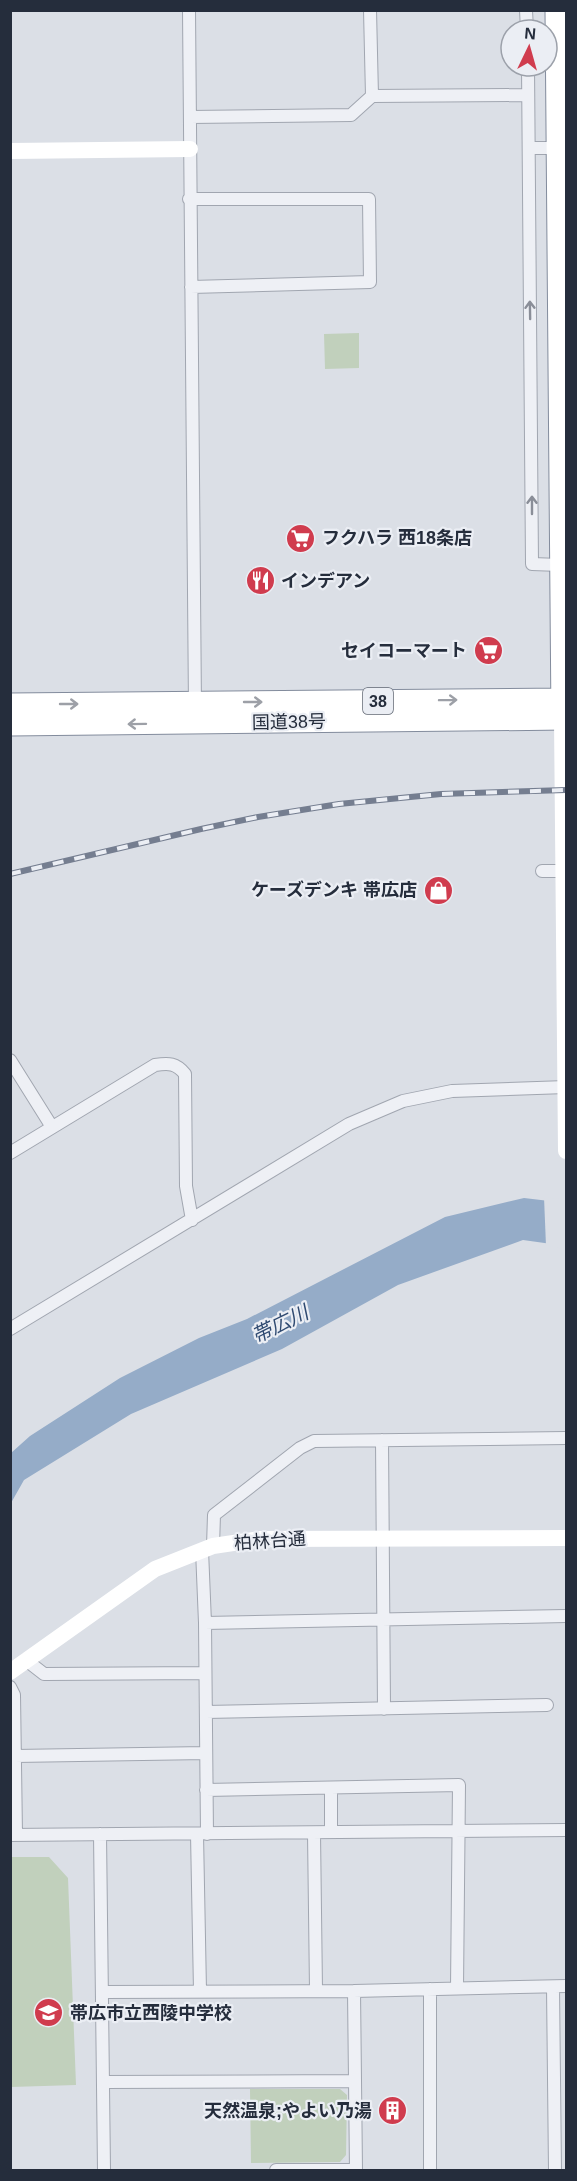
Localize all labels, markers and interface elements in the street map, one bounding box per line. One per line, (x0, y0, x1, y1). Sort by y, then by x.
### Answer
north arrow (499, 18, 559, 78)
text: N (524, 25, 537, 43)
one-way arrow (524, 301, 536, 321)
one-way arrow (526, 496, 538, 516)
supermarket icon: フクハラ 西18条店 (285, 522, 317, 554)
place label: フクハラ 西18条店 (322, 528, 472, 548)
restaurant icon: インデアン (244, 565, 276, 597)
place label: インデアン (281, 571, 370, 591)
supermarket icon: セイコーマート (472, 635, 504, 667)
place label: セイコーマート (341, 641, 467, 661)
road number: 38 (363, 688, 393, 714)
one-way arrow (438, 694, 458, 706)
one-way arrow (243, 696, 263, 708)
one-way arrow (58, 698, 78, 710)
street label: 国道38号 (252, 711, 326, 733)
one-way arrow (128, 718, 148, 729)
shop icon: ケーズデンキ 帯広店 (422, 874, 454, 906)
place label: ケーズデンキ 帯広店 (251, 880, 417, 900)
water label: 帯広川 (248, 1300, 314, 1347)
street label: 柏林台通 (233, 1529, 307, 1553)
school or university icon: 帯広市立西陵中学校 (33, 1997, 65, 2029)
place label: 帯広市立西陵中学校 (70, 2003, 232, 2023)
building icon: 天然温泉;やよい乃湯 (377, 2095, 409, 2127)
place label: 天然温泉;やよい乃湯 (204, 2101, 372, 2121)

